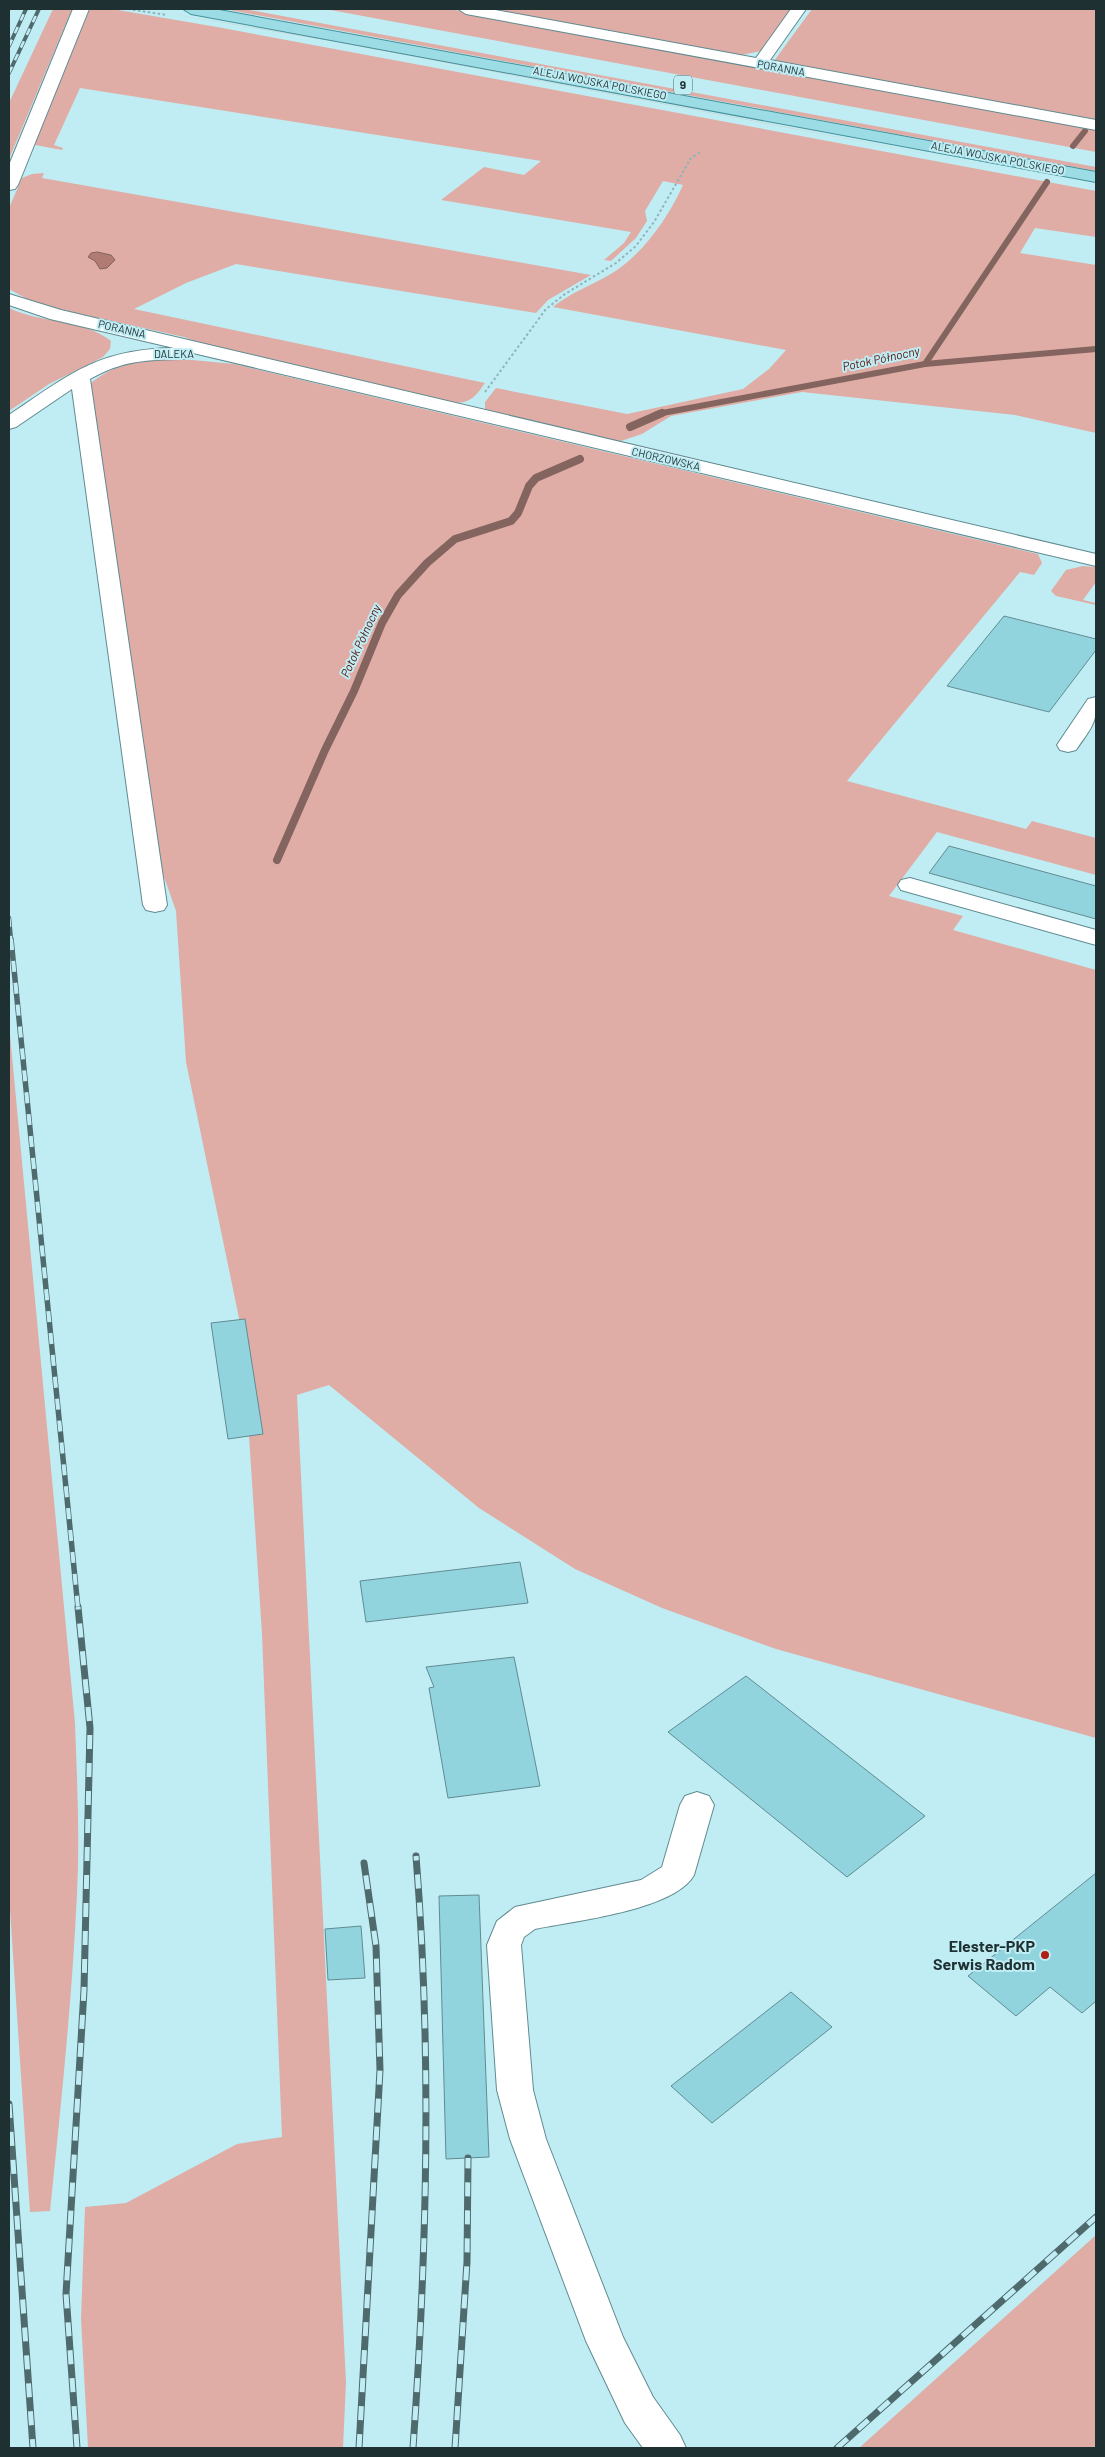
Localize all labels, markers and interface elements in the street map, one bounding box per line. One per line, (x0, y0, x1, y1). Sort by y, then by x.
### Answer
street label: PORANNA (756, 57, 806, 78)
street label: ALEJA WOJSKA POLSKIEGO (532, 63, 668, 102)
road number: 9 (674, 76, 692, 94)
street label: ALEJA WOJSKA POLSKIEGO (930, 138, 1066, 177)
street label: PORANNA (97, 317, 148, 340)
water label: Potok Północny (841, 343, 921, 373)
street label: DALEKA (154, 347, 194, 360)
street label: CHORZOWSKA (631, 444, 702, 473)
water label: Potok Północny (337, 601, 383, 679)
place label: Elester-PKP Serwis Radom (933, 1936, 1035, 1973)
marker: Elester-PKP Serwis Radom (1039, 1949, 1051, 1961)

